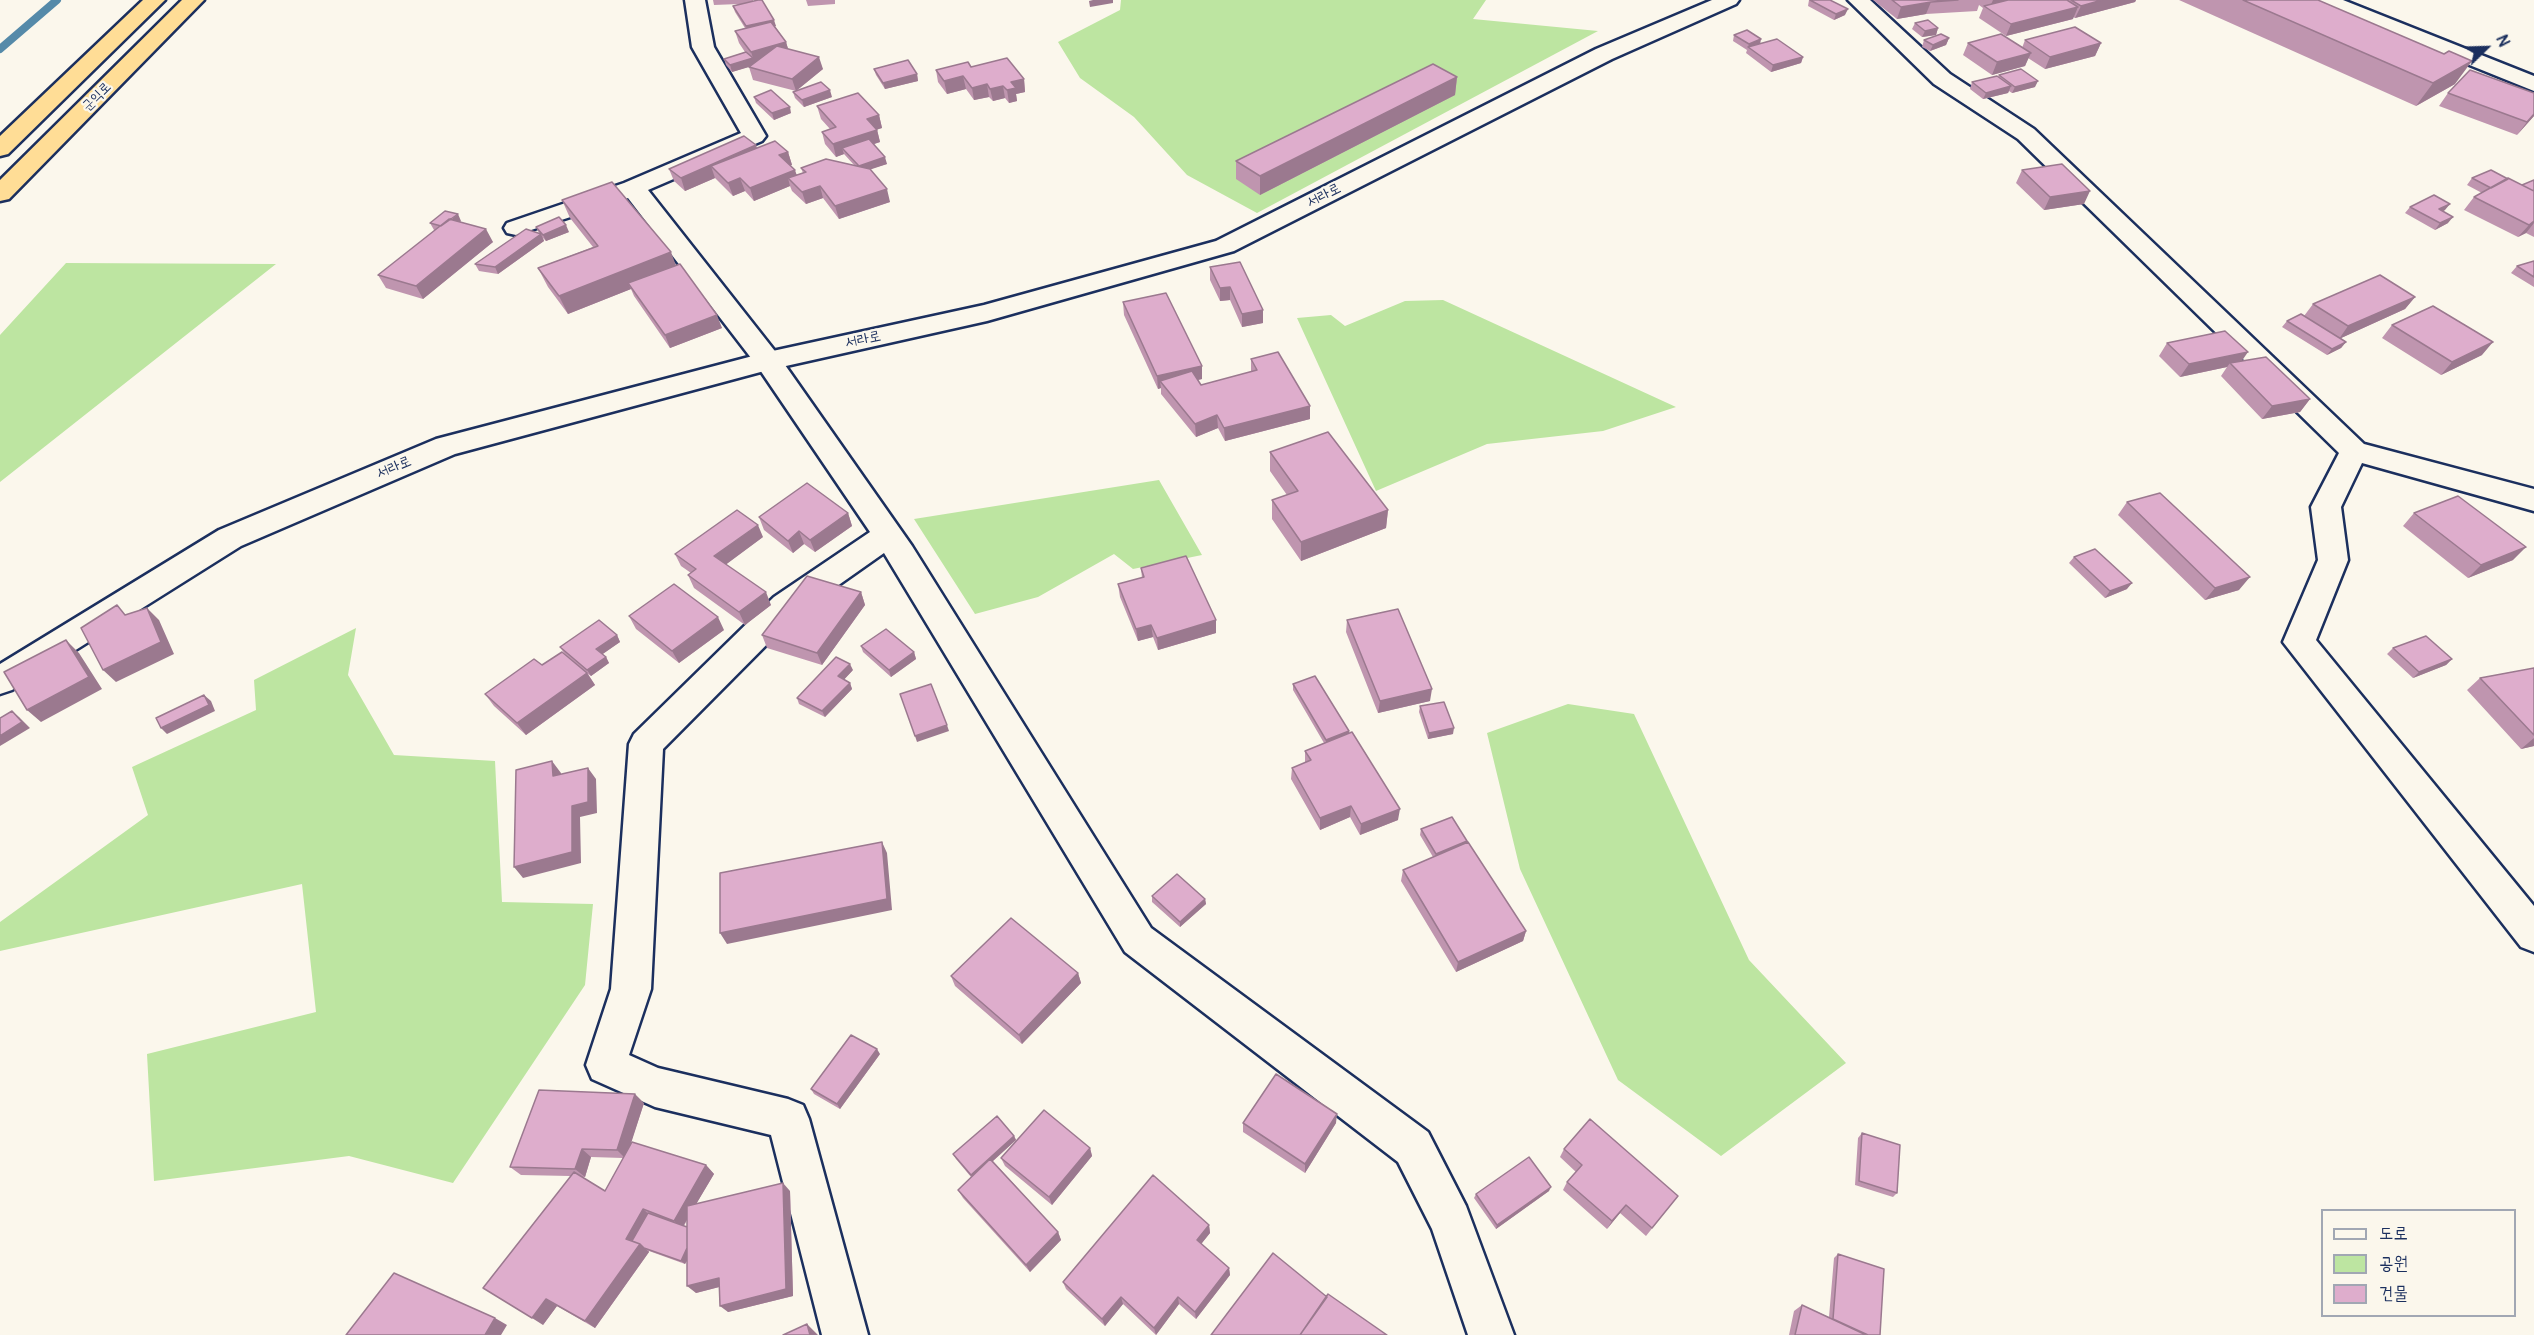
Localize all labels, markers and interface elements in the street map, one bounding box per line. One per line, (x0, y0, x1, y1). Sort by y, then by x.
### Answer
north arrow (2456, 18, 2516, 78)
text: N (2491, 32, 2514, 50)
street label: 군익로 (79, 79, 115, 115)
street label: 서라로 (1304, 180, 1344, 212)
street label: 서라로 (843, 327, 883, 353)
street label: 서라로 (374, 453, 414, 483)
legend (2321, 1209, 2516, 1317)
text: 도로 (2379, 1222, 2408, 1245)
text: 공원 (2379, 1252, 2408, 1275)
text: 건물 (2379, 1282, 2408, 1305)

